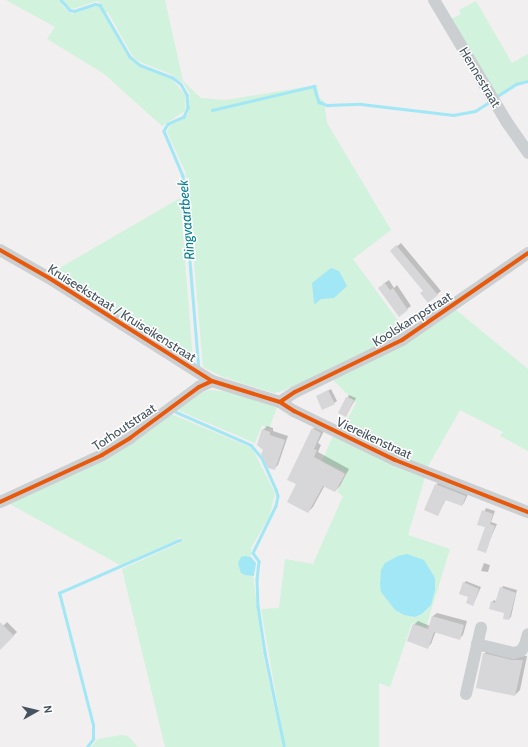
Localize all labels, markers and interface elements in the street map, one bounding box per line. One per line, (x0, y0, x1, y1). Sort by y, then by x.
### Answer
street label: Hennestraat (456, 44, 504, 110)
water label: Ringvaartbeek (174, 179, 198, 261)
street label: Kruiseekstraat / Kruiseikenstraat (45, 261, 199, 365)
street label: Koolskampstraat (369, 288, 455, 350)
street label: Torhoutstraat (89, 400, 159, 454)
street label: Viereikenstraat (334, 414, 414, 462)
north arrow (16, 691, 56, 731)
text: N (40, 705, 55, 714)

